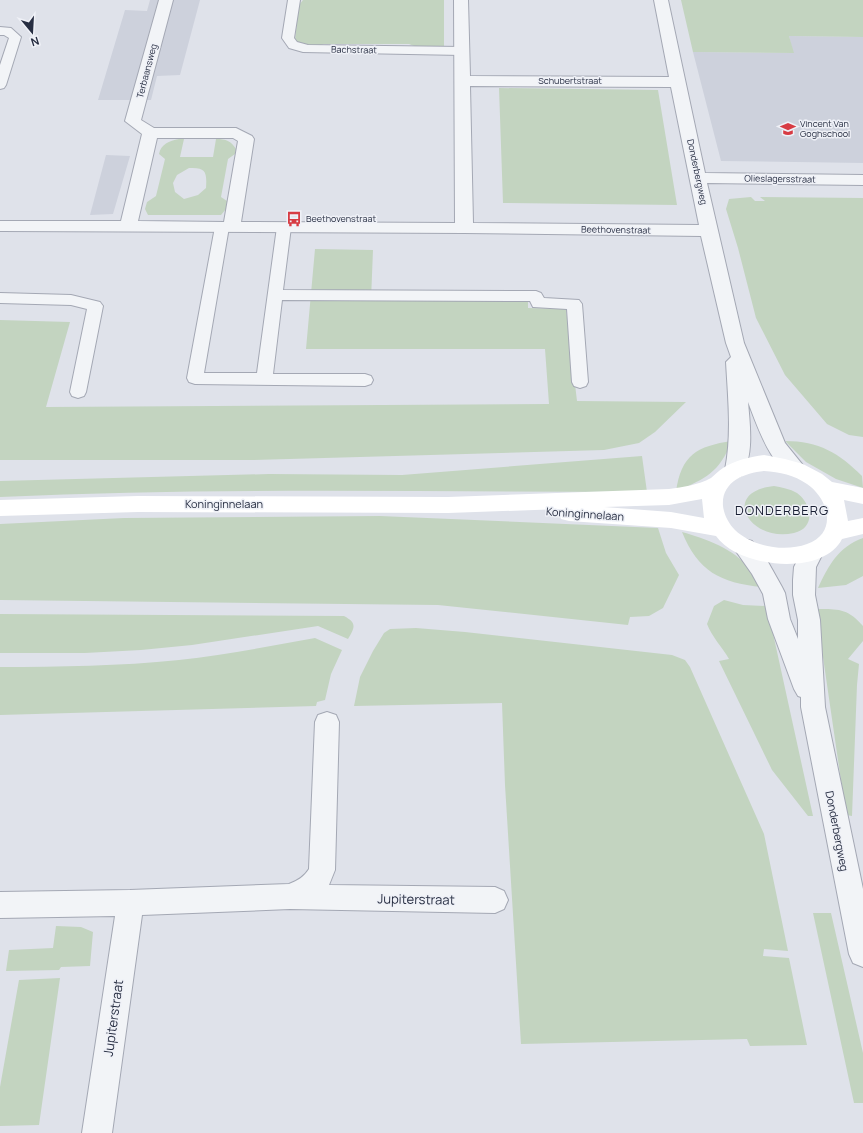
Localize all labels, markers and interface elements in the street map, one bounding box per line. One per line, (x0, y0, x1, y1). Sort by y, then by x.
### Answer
north arrow (12, 12, 52, 52)
text: N (29, 34, 41, 50)
street label: Terbaansweg (133, 42, 160, 99)
street label: Bachstraat (331, 43, 377, 56)
street label: Schubertstraat (538, 74, 602, 87)
place label: Vincent Van Goghschool (800, 117, 850, 140)
school or university icon: Vincent Van Goghschool (779, 120, 797, 138)
street label: Donderbergweg (684, 138, 711, 206)
street label: Olieslagersstraat (744, 171, 816, 186)
bus stop icon: Beethovenstraat (285, 210, 303, 228)
place label: Beethovenstraat (306, 212, 376, 225)
street label: Beethovenstraat (581, 222, 652, 237)
street label: Koninginnelaan (185, 496, 263, 511)
district label: DONDERBERG (735, 501, 829, 519)
street label: Koninginnelaan (546, 503, 625, 524)
street label: Donderbergweg (822, 789, 853, 872)
street label: Jupiterstraat (377, 889, 455, 909)
street label: Jupiterstraat (99, 978, 127, 1058)

